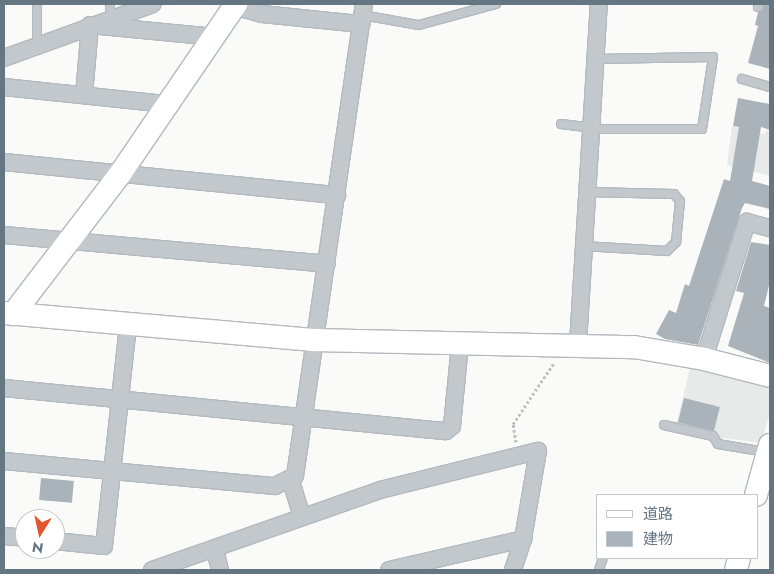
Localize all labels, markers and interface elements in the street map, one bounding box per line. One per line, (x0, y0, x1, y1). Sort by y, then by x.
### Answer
legend (596, 494, 759, 559)
text: 道路 (643, 503, 673, 525)
north arrow (15, 509, 65, 559)
text: 建物 (643, 528, 673, 550)
text: N (30, 537, 45, 559)

